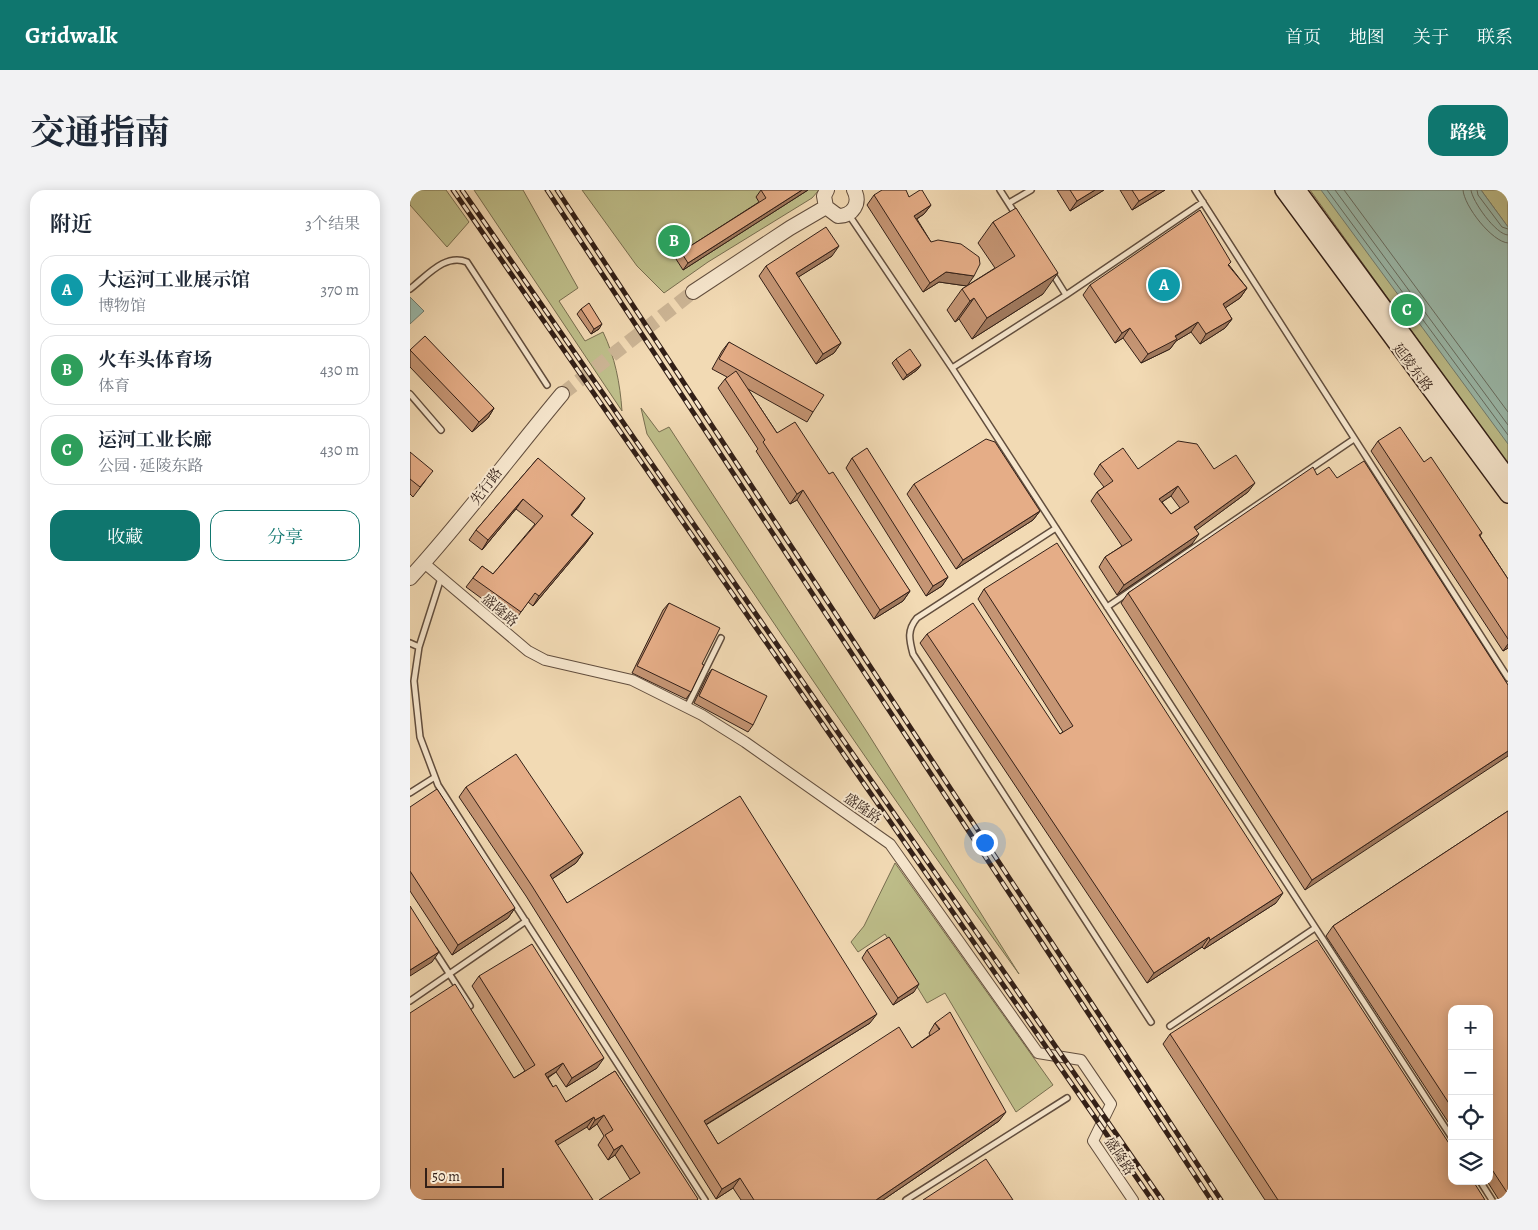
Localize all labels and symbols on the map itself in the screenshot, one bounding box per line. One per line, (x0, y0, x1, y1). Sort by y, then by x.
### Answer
pin: B (658, 222, 690, 260)
pin: A (1148, 266, 1180, 304)
pin: C (1391, 291, 1423, 329)
street label: 延陵东路 (1388, 339, 1437, 395)
street label: 先行路 (466, 464, 507, 509)
street label: 盛隆路 (477, 590, 522, 631)
street label: 盛隆路 (840, 789, 885, 828)
your location (972, 830, 998, 856)
street label: 盛隆路 (1100, 1133, 1139, 1179)
scale bar (425, 1165, 504, 1188)

